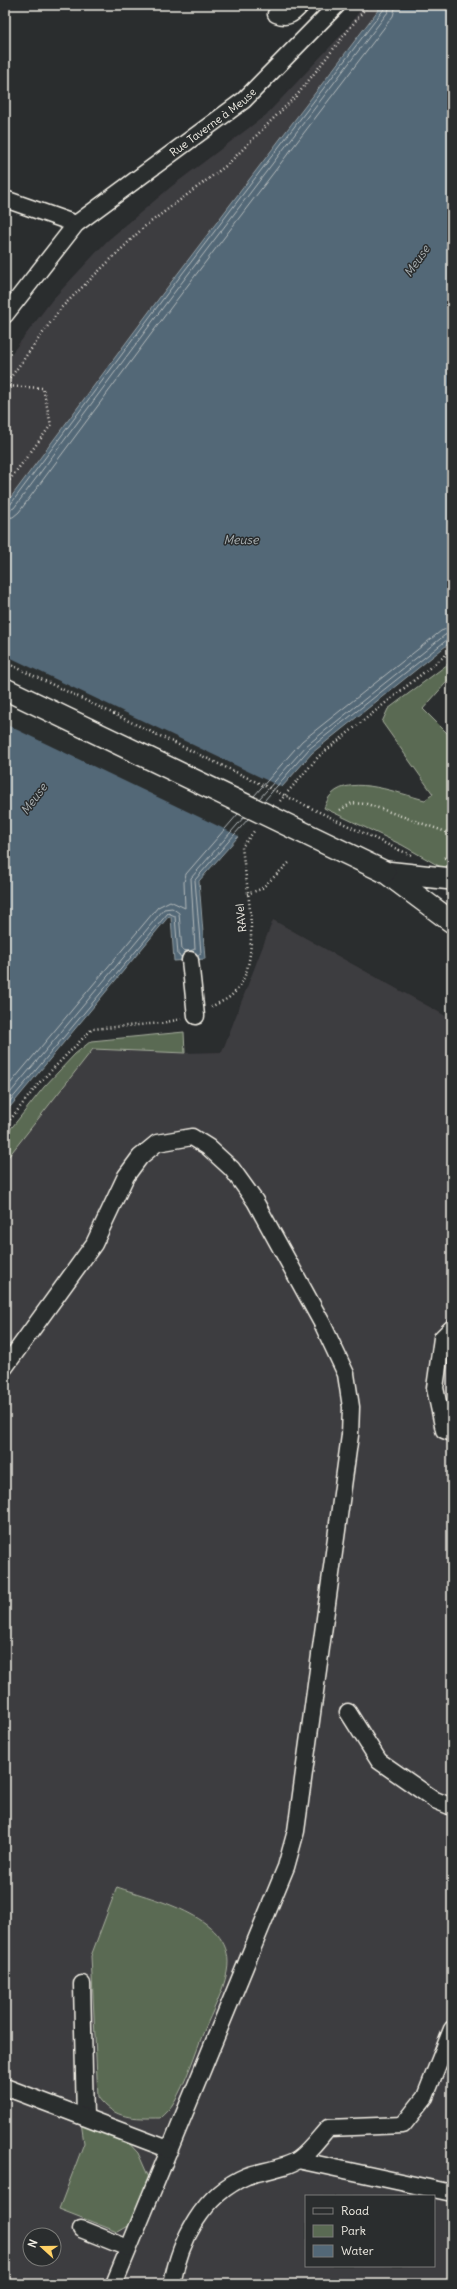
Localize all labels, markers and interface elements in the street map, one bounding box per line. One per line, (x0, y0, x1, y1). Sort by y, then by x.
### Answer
street label: Rue Taverne à Meuse (167, 85, 259, 160)
water label: Meuse (400, 241, 434, 279)
water label: Meuse (223, 532, 260, 547)
water label: Meuse (17, 779, 51, 817)
street label: RAVel (233, 903, 249, 933)
legend (305, 2195, 435, 2267)
text: Road (341, 2203, 369, 2218)
text: Park (341, 2223, 366, 2238)
north arrow (22, 2227, 62, 2267)
text: N (25, 2237, 41, 2249)
text: Water (341, 2243, 374, 2258)

